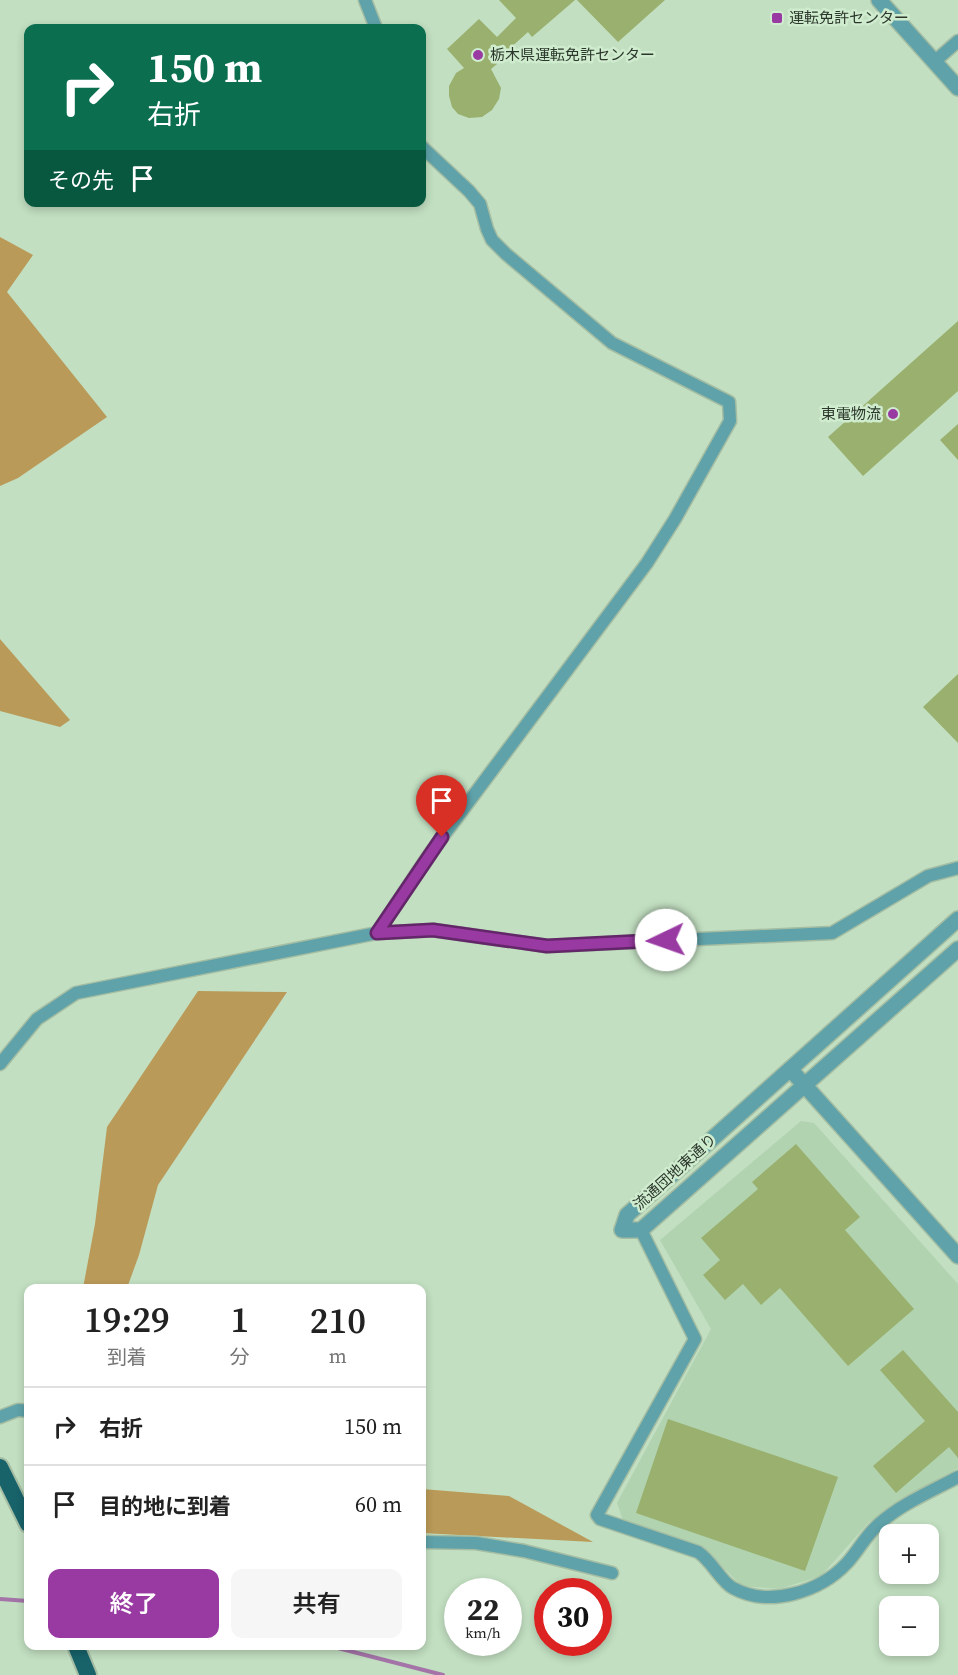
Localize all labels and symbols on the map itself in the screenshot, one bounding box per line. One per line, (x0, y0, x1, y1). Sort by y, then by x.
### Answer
place label: 運転免許センター (789, 7, 909, 28)
marker: 運転免許センター (770, 11, 784, 25)
place label: 栃木県運転免許センター (490, 44, 655, 65)
marker: 栃木県運転免許センター (471, 48, 485, 62)
place label: 東電物流 (821, 403, 881, 424)
marker: 東電物流 (886, 407, 900, 421)
pin (416, 775, 467, 837)
position arrow (634, 908, 698, 972)
street label: 流通団地東通り (629, 1129, 721, 1215)
speed limit sign: 30 (534, 1578, 612, 1656)

